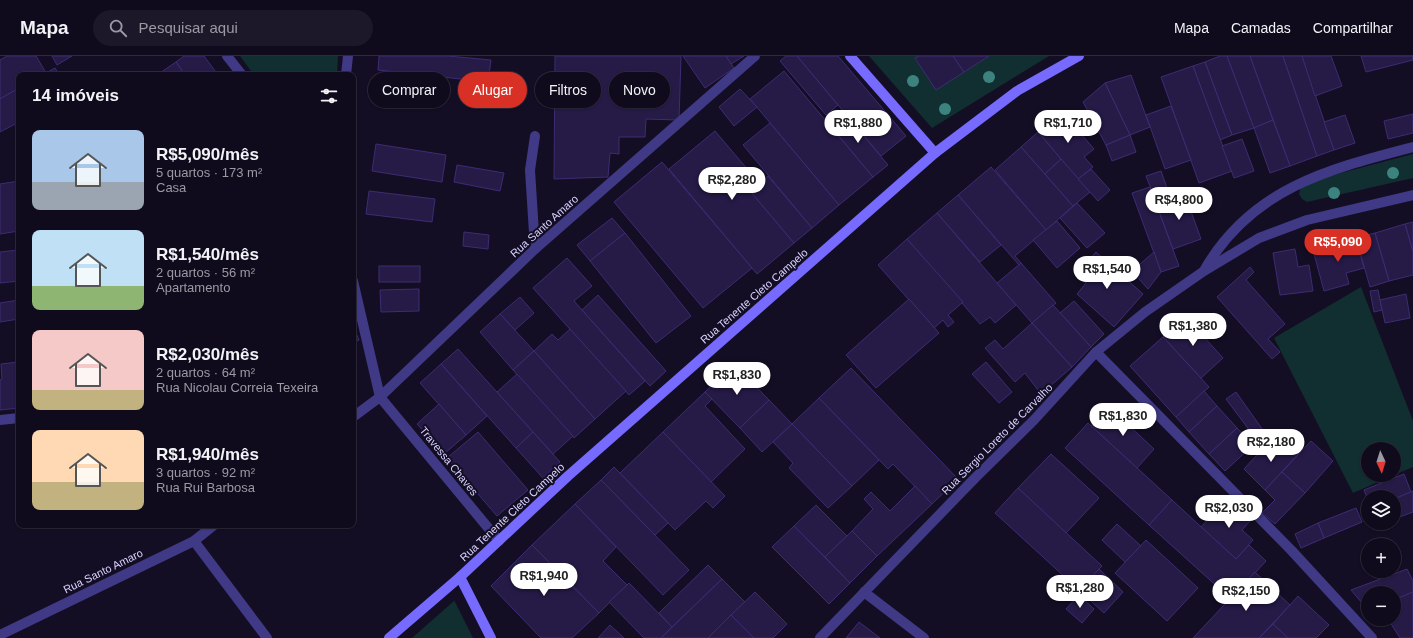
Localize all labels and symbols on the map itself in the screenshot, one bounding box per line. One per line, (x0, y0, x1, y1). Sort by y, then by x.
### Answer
pin: R$1,880 (821, 110, 895, 144)
pin: R$1,710 (1031, 110, 1105, 144)
pin: R$2,280 (695, 167, 769, 201)
pin: R$4,800 (1142, 187, 1216, 221)
street label: Rua Santo Amaro (508, 192, 580, 260)
pin: R$5,090 (1301, 229, 1375, 263)
street label: Rua Tenente Cleto Campelo (698, 246, 810, 346)
pin: R$1,540 (1070, 256, 1144, 290)
pin: R$1,380 (1156, 313, 1230, 347)
pin: R$1,830 (700, 362, 774, 396)
street label: Rua Sergio Loreto de Carvalho (939, 381, 1055, 497)
pin: R$1,830 (1086, 403, 1160, 437)
street label: Travessa Chaves (418, 424, 481, 498)
pin: R$2,180 (1234, 429, 1308, 463)
north arrow (1361, 442, 1401, 482)
street label: Rua Tenente Cleto Campelo (457, 461, 567, 563)
pin: R$2,030 (1192, 495, 1266, 529)
street label: Rua Santo Amaro (61, 547, 145, 595)
pin: R$1,940 (507, 563, 581, 597)
pin: R$1,280 (1043, 575, 1117, 609)
pin: R$2,150 (1209, 578, 1283, 612)

